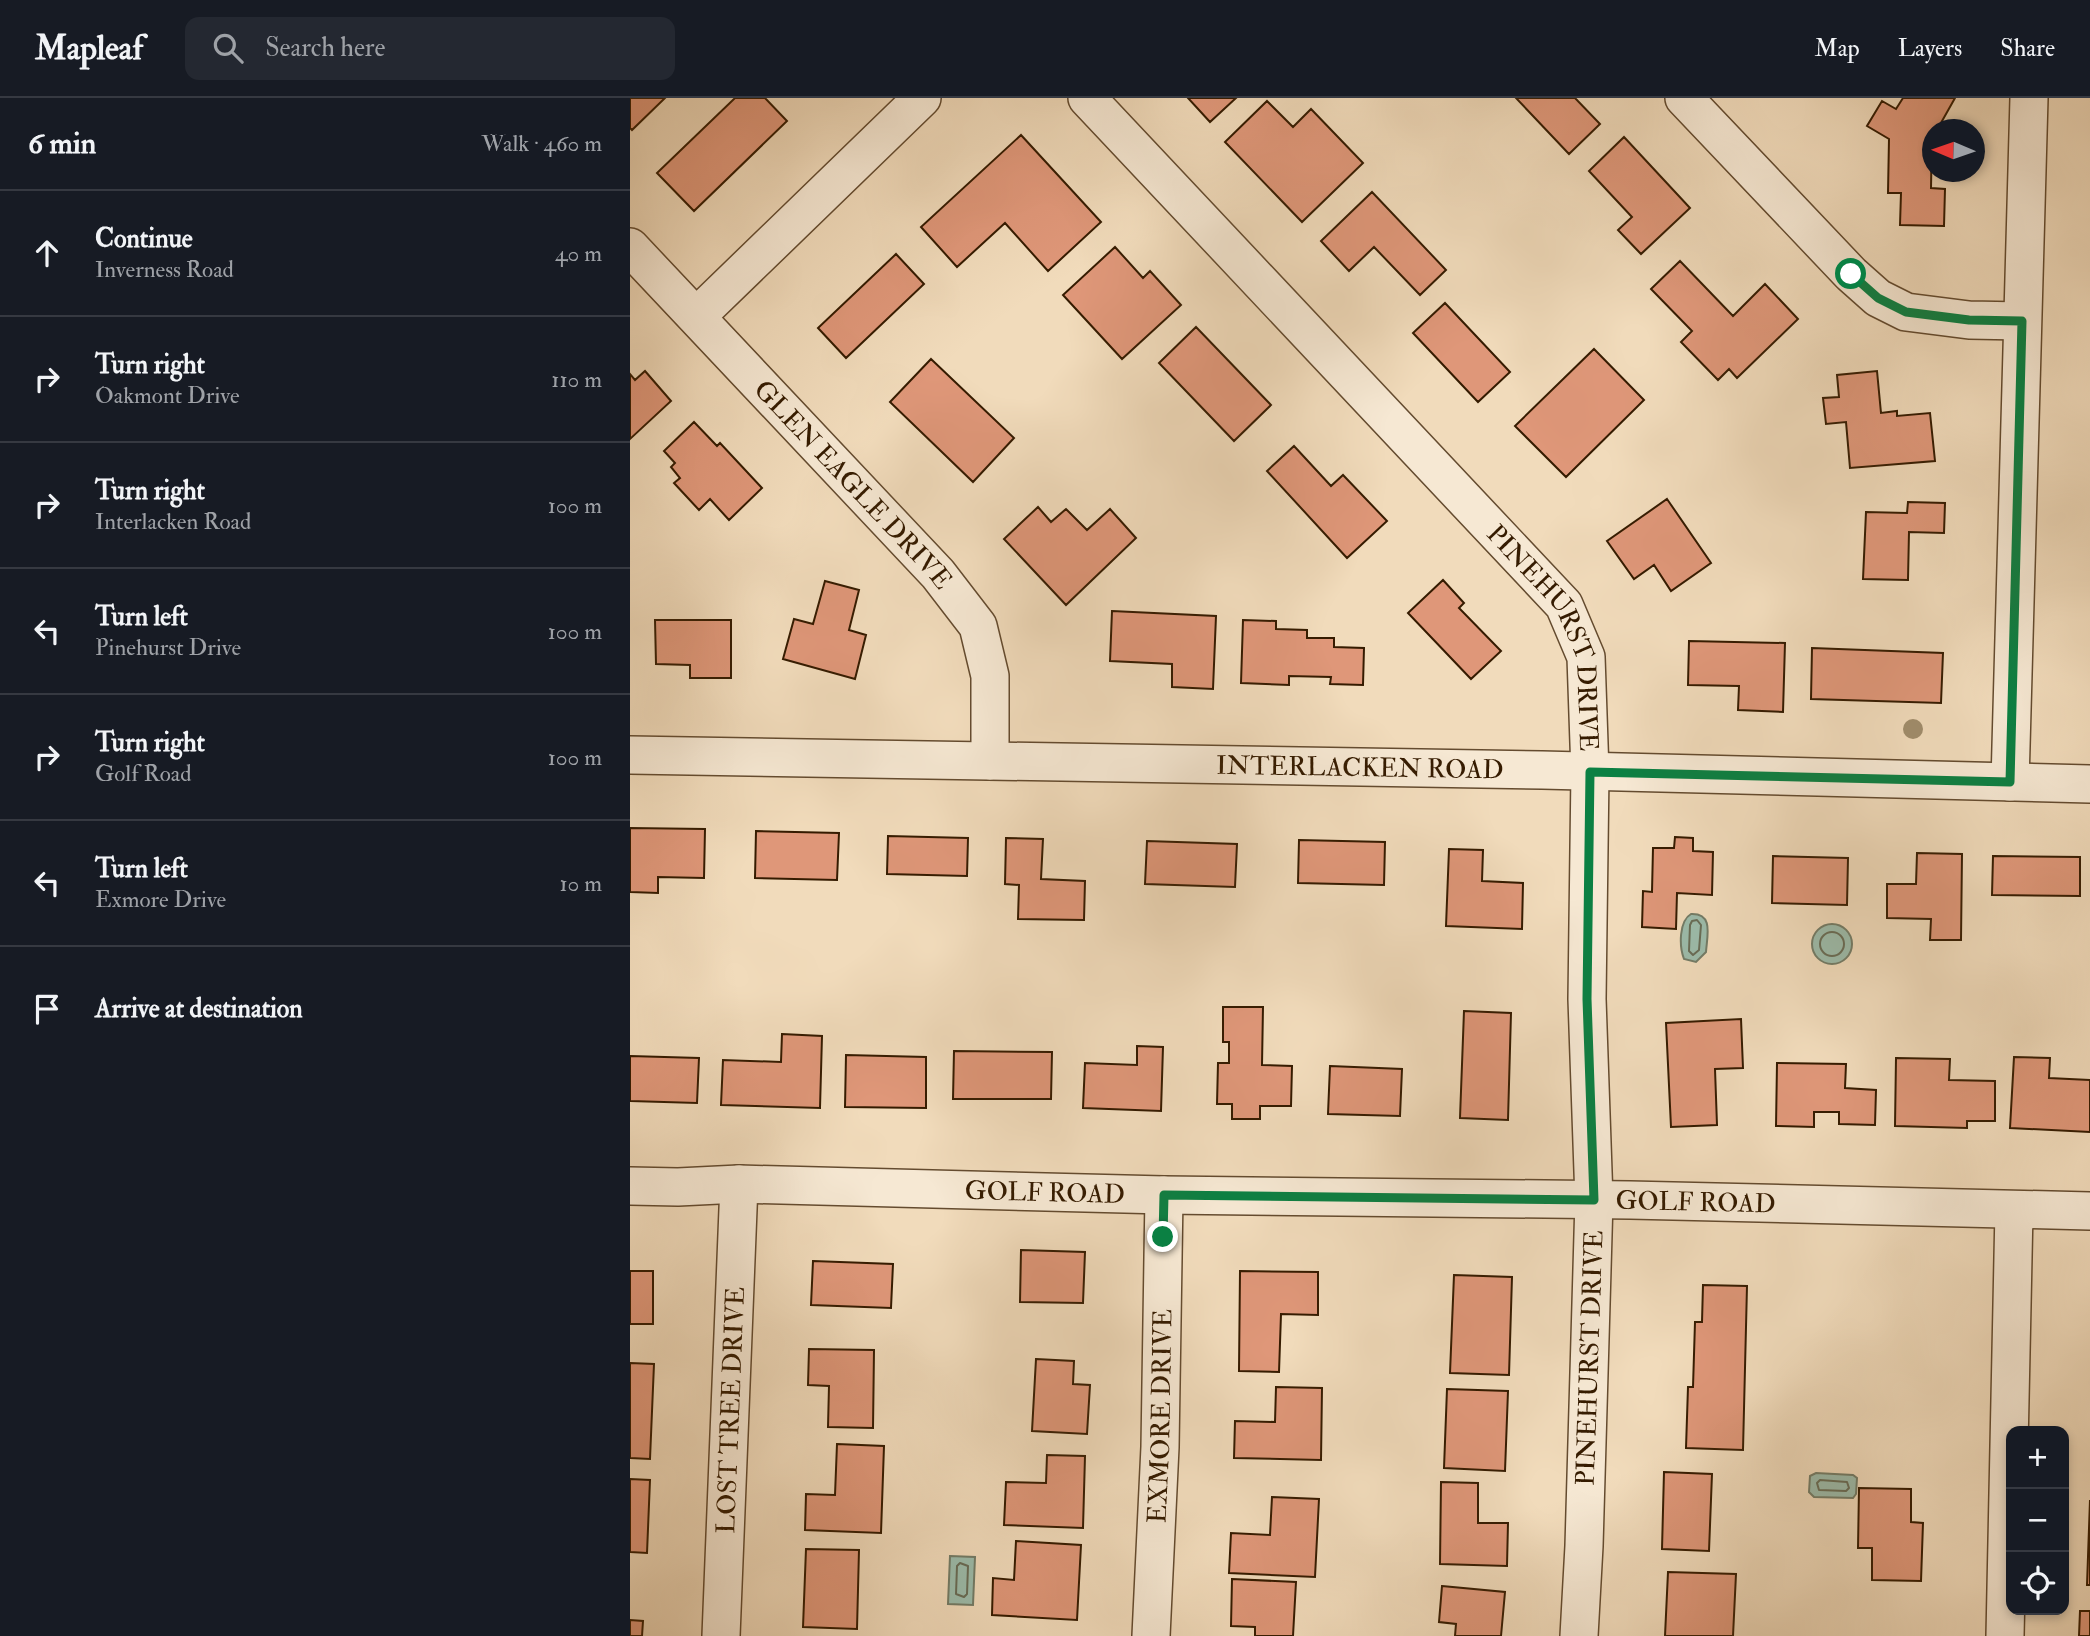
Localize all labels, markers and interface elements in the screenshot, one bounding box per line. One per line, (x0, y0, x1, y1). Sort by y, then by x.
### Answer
search box (185, 17, 675, 80)
text: Mapleaf (35, 28, 143, 69)
icon: search (209, 29, 247, 67)
text: Search here (265, 32, 385, 64)
text: Map (1815, 33, 1860, 64)
text: Layers (1898, 33, 1962, 64)
text: Share (2000, 33, 2055, 64)
north arrow (1922, 119, 1985, 182)
text: 6 min (28, 125, 96, 162)
text: Walk · 460 m (482, 129, 602, 158)
text: Continue (95, 223, 193, 255)
icon: ahead (28, 234, 66, 272)
text: 40 m (555, 239, 602, 268)
text: Inverness Road (95, 255, 234, 284)
route start (1835, 258, 1866, 289)
text: Turn right (95, 349, 205, 381)
icon: right (28, 360, 66, 398)
text: 110 m (551, 365, 602, 394)
street label: GLEN EAGLE DRIVE (747, 374, 959, 596)
text: Oakmont Drive (95, 381, 240, 410)
text: Turn right (95, 475, 205, 507)
icon: right (28, 486, 66, 524)
text: 100 m (548, 491, 602, 520)
text: Interlacken Road (95, 507, 251, 536)
street label: PINEHURST DRIVE (1480, 518, 1604, 752)
text: Turn left (95, 601, 188, 633)
icon: left (28, 612, 66, 650)
text: 100 m (548, 617, 602, 646)
text: Pinehurst Drive (95, 633, 241, 662)
text: Turn right (95, 727, 205, 759)
icon: right (28, 738, 66, 776)
text: 100 m (548, 743, 602, 772)
street label: INTERLACKEN ROAD (1216, 750, 1504, 786)
text: Golf Road (95, 759, 192, 788)
text: Turn left (95, 853, 188, 885)
icon: left (28, 864, 66, 902)
text: 10 m (559, 869, 602, 898)
text: Exmore Drive (95, 885, 226, 914)
icon: arrive (28, 990, 66, 1028)
text: Arrive at destination (95, 993, 303, 1025)
street label: GOLF ROAD (964, 1175, 1125, 1211)
street label: GOLF ROAD (1616, 1185, 1776, 1220)
route end (1147, 1221, 1178, 1252)
street label: PINEHURST DRIVE (1570, 1230, 1610, 1486)
street label: LOST TREE DRIVE (710, 1286, 752, 1534)
street label: EXMORE DRIVE (1141, 1309, 1179, 1524)
map controls (2006, 1426, 2069, 1615)
button: + (2006, 1426, 2069, 1489)
button: − (2006, 1489, 2069, 1552)
button: locate (2006, 1552, 2069, 1615)

